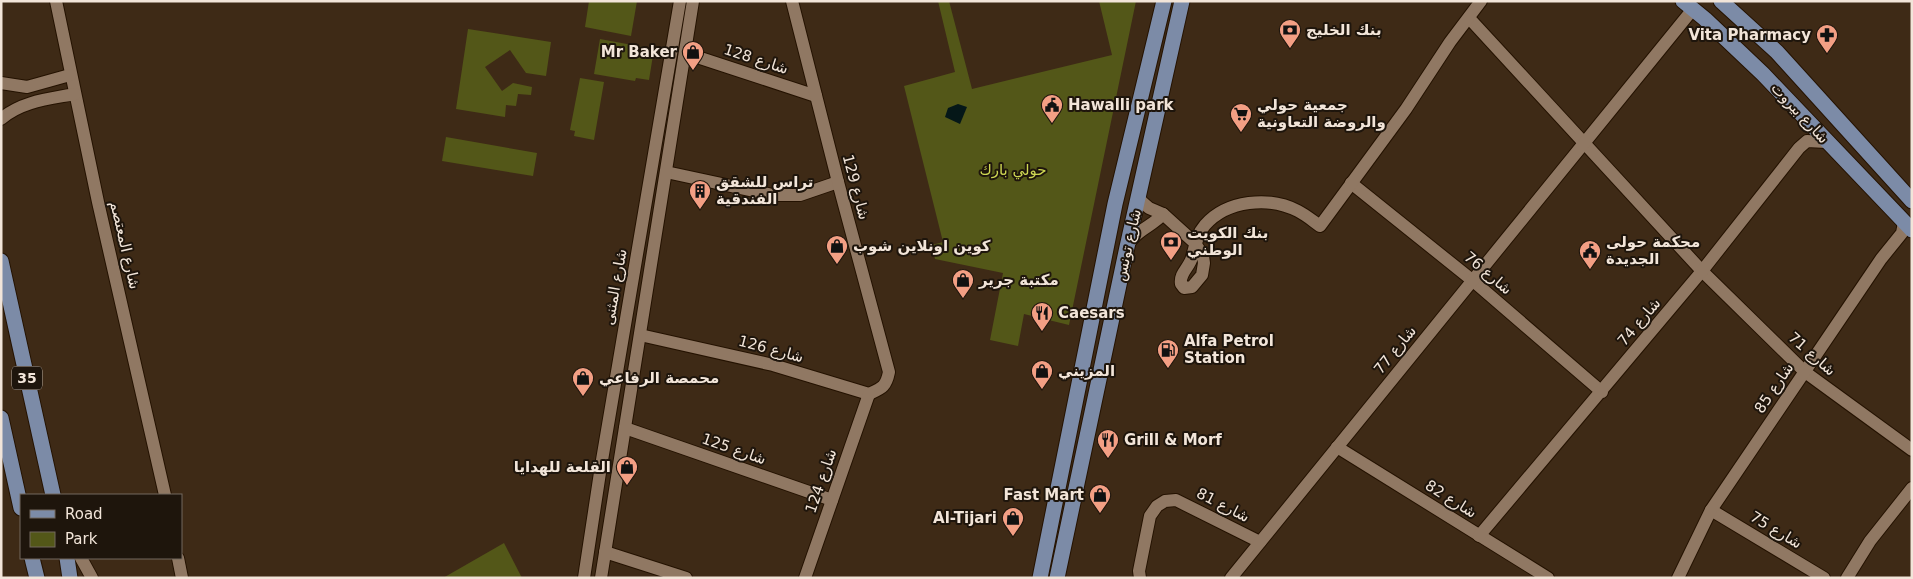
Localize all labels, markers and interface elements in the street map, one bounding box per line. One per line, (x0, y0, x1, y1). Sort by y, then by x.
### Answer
bank icon: بنك الخليج (1278, 18, 1302, 49)
place label: بنك الخليج (1306, 21, 1382, 39)
pharmacy icon: Vita Pharmacy (1815, 23, 1839, 54)
place label: Vita Pharmacy (1688, 26, 1811, 44)
shop icon: Mr Baker (681, 40, 705, 71)
street label: شارع 128 (721, 40, 791, 78)
place label: Mr Baker (601, 43, 678, 61)
street label: شارع بيروت (1767, 79, 1833, 147)
public building icon: Hawalli park (1040, 93, 1064, 124)
place label: Hawalli park (1068, 96, 1175, 114)
place label: جمعية حولي والروضة التعاونية (1257, 96, 1386, 131)
supermarket icon: جمعية حولي والروضة التعاونية (1229, 102, 1253, 133)
street label: شارع 129 (839, 152, 873, 222)
park label: حولي بارك (979, 161, 1047, 180)
place label: تراس للشقق الفندقية (716, 173, 813, 208)
building icon: تراس للشقق الفندقية (688, 179, 712, 210)
street label: شارع المعتصم (106, 199, 144, 291)
street label: شارع تونس (1111, 207, 1145, 283)
place label: بنك الكويت الوطني (1187, 224, 1268, 259)
bank icon: بنك الكويت الوطني (1159, 230, 1183, 261)
place label: محكمة حولى الجديدة (1606, 233, 1700, 268)
shop icon: كوين اونلاين شوب (825, 234, 849, 265)
place label: كوين اونلاين شوب (853, 237, 991, 255)
public building icon: محكمة حولى الجديدة (1578, 239, 1602, 270)
street label: شارع المثنى (599, 247, 631, 327)
street label: شارع 76 (1460, 248, 1516, 298)
shop icon: مكتبة جرير (951, 268, 975, 299)
place label: مكتبة جرير (978, 271, 1059, 289)
street label: شارع 74 (1614, 294, 1664, 350)
restaurant icon: Caesars (1030, 301, 1054, 332)
place label: Caesars (1058, 304, 1125, 322)
street label: شارع 77 (1370, 322, 1420, 378)
street label: شارع 71 (1785, 328, 1839, 380)
street label: شارع 126 (736, 332, 806, 366)
place label: Alfa Petrol Station (1184, 332, 1274, 367)
fuel station icon: Alfa Petrol Station (1156, 338, 1180, 369)
shop icon: المزيني (1030, 359, 1054, 390)
street label: شارع 85 (1751, 359, 1797, 417)
place label: المزيني (1058, 362, 1115, 380)
road number: 35 (12, 366, 42, 389)
shop icon: محمصة الرفاعي (571, 366, 595, 397)
place label: محمصة الرفاعي (599, 369, 719, 387)
restaurant icon: Grill & Morf (1096, 428, 1120, 459)
street label: شارع 125 (700, 430, 768, 468)
place label: Grill & Morf (1124, 431, 1222, 449)
street label: شارع 124 (802, 447, 840, 515)
shop icon: القلعة للهدايا (615, 455, 639, 486)
place label: القلعة للهدايا (514, 458, 611, 476)
street label: شارع 82 (1422, 476, 1480, 522)
shop icon: Fast Mart (1088, 483, 1112, 514)
street label: شارع 81 (1193, 484, 1253, 526)
place label: Fast Mart (1004, 486, 1084, 504)
legend (20, 494, 182, 559)
text: Road (65, 505, 103, 523)
shop icon: Al-Tijari (1001, 506, 1025, 537)
street label: شارع 75 (1747, 508, 1805, 552)
place label: Al-Tijari (933, 509, 997, 527)
text: Park (65, 530, 98, 548)

